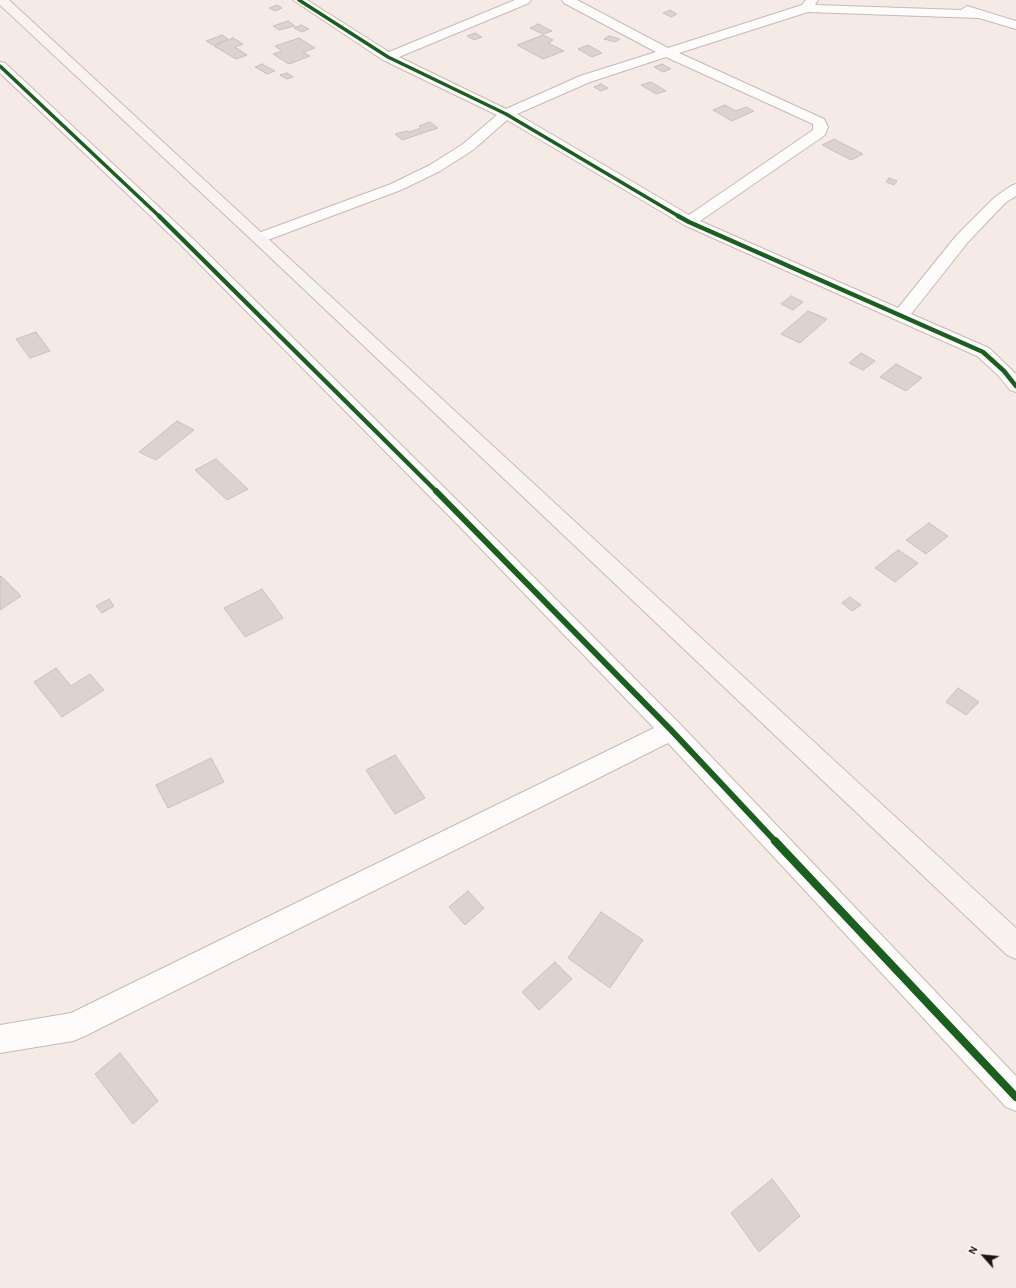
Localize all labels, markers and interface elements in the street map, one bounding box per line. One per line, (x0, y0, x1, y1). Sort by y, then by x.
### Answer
north arrow (964, 1236, 1004, 1276)
text: N (966, 1244, 980, 1256)

